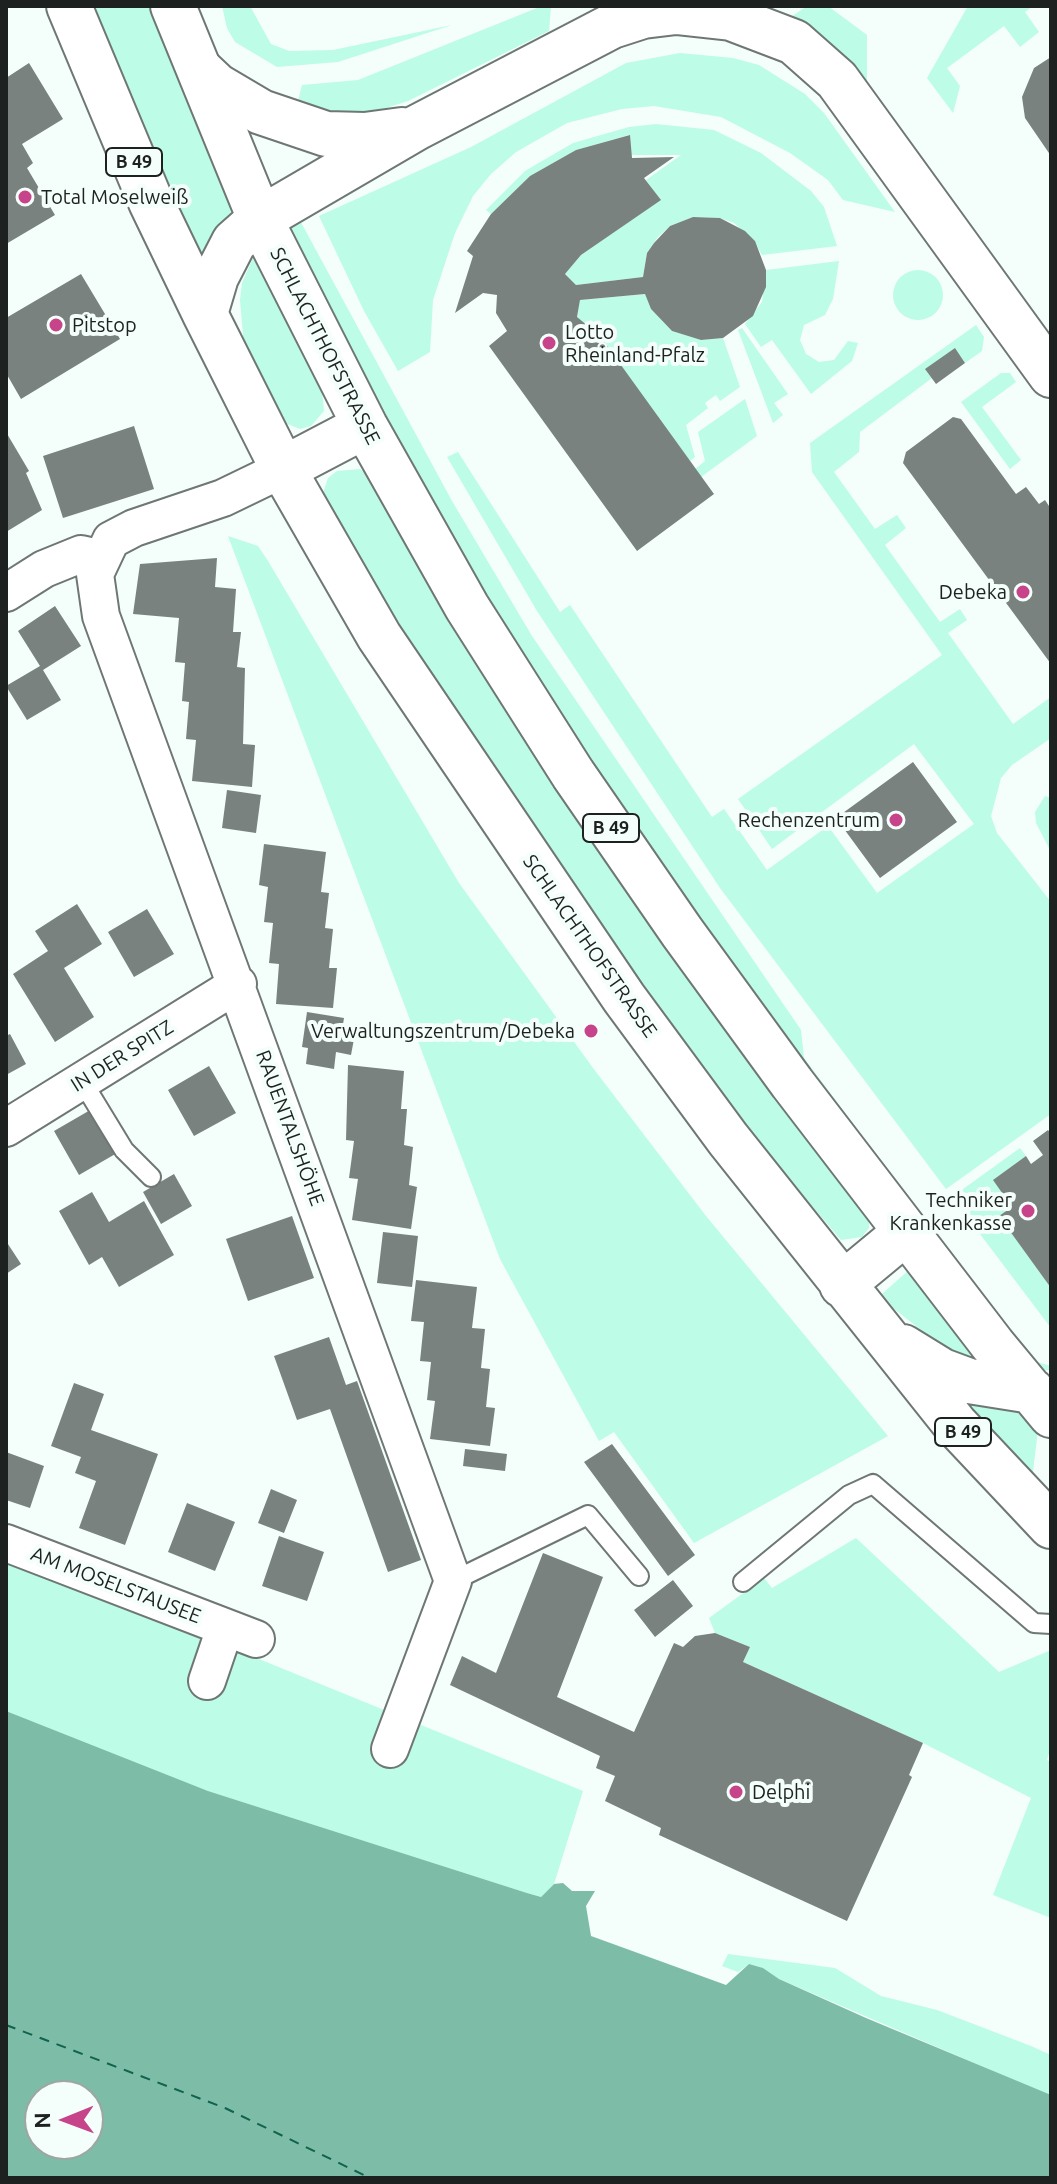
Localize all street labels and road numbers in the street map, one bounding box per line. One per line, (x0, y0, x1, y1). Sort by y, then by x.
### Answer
road number: B 49 (106, 148, 162, 176)
street label: SCHLACHTHOFSTRASSE (265, 244, 385, 448)
road number: B 49 (583, 814, 639, 842)
street label: SCHLACHTHOFSTRASSE (518, 850, 662, 1042)
street label: IN DER SPITZ (66, 1015, 178, 1097)
street label: RAUENTALSHÖHE (251, 1047, 329, 1209)
road number: B 49 (935, 1418, 991, 1446)
street label: AM MOSELSTAUSEE (28, 1542, 204, 1628)

